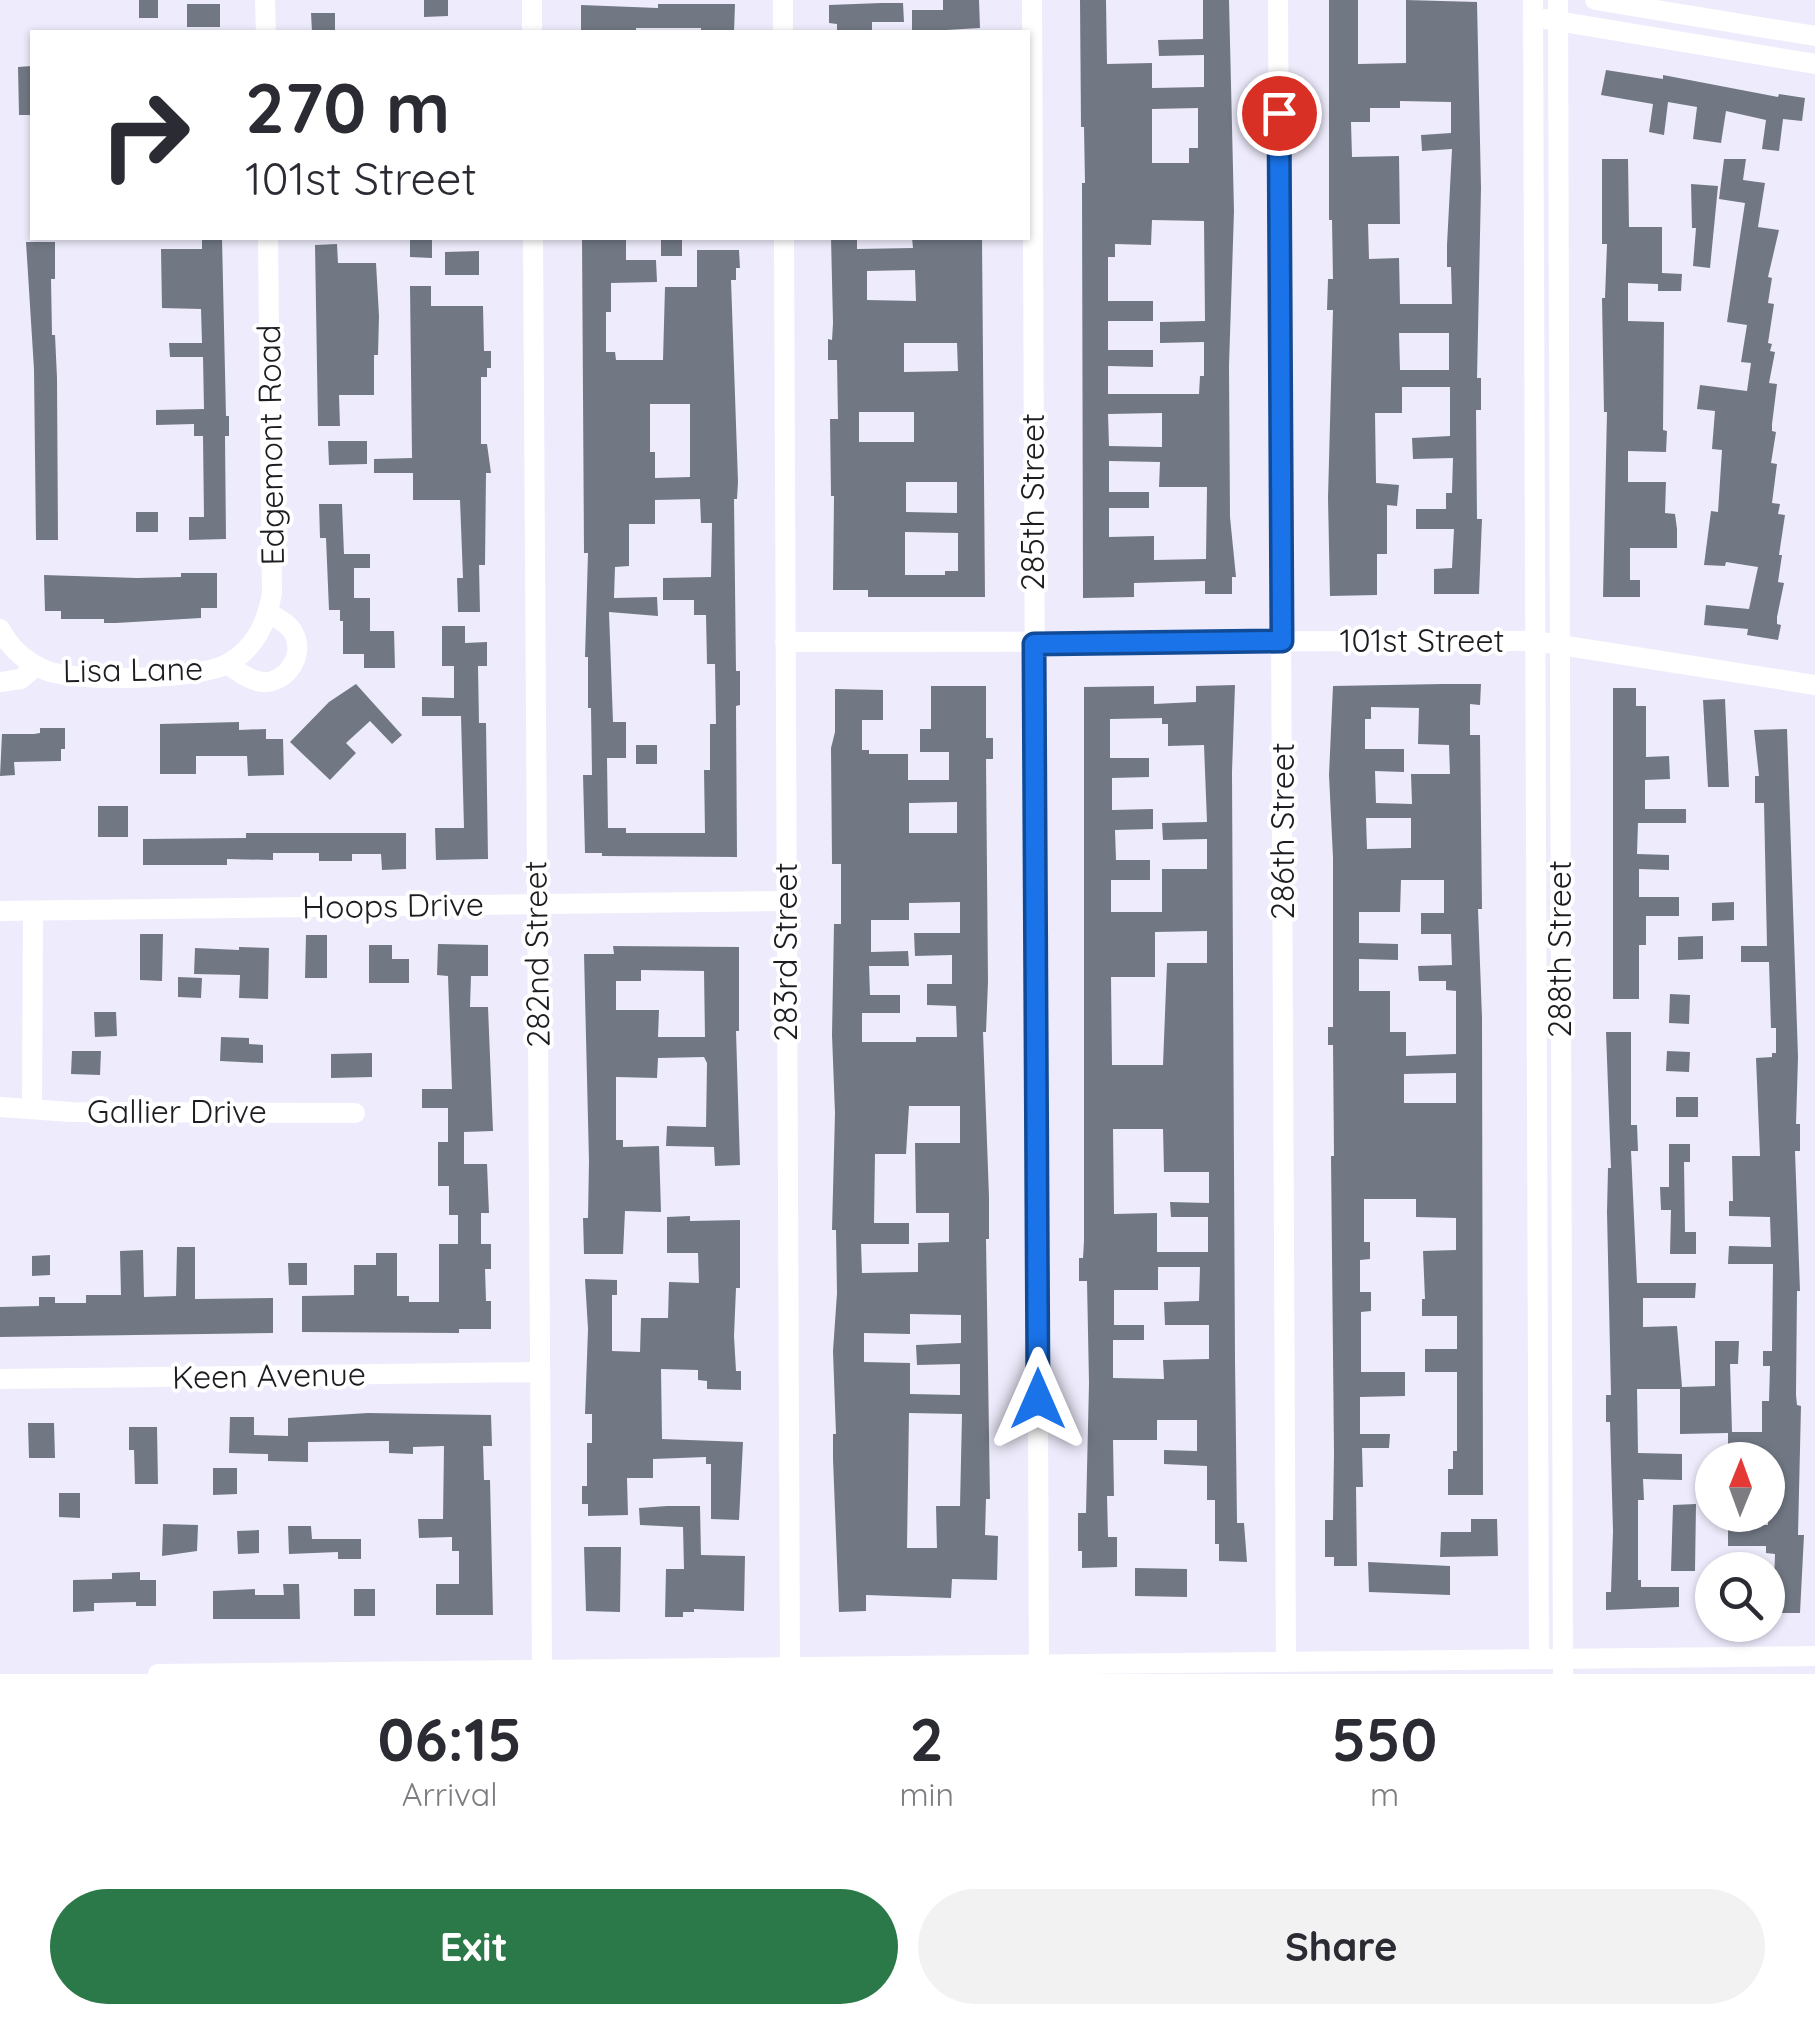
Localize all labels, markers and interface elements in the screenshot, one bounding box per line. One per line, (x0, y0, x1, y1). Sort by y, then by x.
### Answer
text: 270 m (245, 63, 450, 151)
icon: right (80, 70, 210, 200)
pin (1237, 71, 1322, 156)
icon: arrive (1252, 86, 1307, 141)
text: 101st Street (245, 150, 477, 206)
street label: Edgemont Road (248, 324, 292, 566)
street label: 285th Street (1012, 413, 1052, 591)
street label: 101st Street (1340, 620, 1504, 660)
street label: Lisa Lane (63, 648, 203, 690)
street label: 286th Street (1262, 742, 1302, 920)
street label: 282nd Street (514, 860, 558, 1048)
street label: 288th Street (1539, 860, 1579, 1038)
street label: 283rd Street (765, 863, 805, 1041)
street label: Hoops Drive (302, 883, 484, 927)
street label: Gallier Drive (87, 1091, 267, 1131)
position arrow (986, 1347, 1090, 1451)
street label: Keen Avenue (172, 1353, 366, 1397)
north arrow (1695, 1442, 1785, 1532)
map controls (1695, 1442, 1785, 1642)
button: search (1695, 1552, 1785, 1642)
text: 06:15 (378, 1701, 522, 1776)
text: 2 (910, 1701, 944, 1776)
text: 550 (1331, 1701, 1437, 1776)
text: Arrival (402, 1774, 498, 1814)
text: min (899, 1774, 954, 1814)
text: m (1370, 1774, 1399, 1814)
button: Exit (50, 1889, 898, 2004)
button: Share (918, 1889, 1765, 2004)

